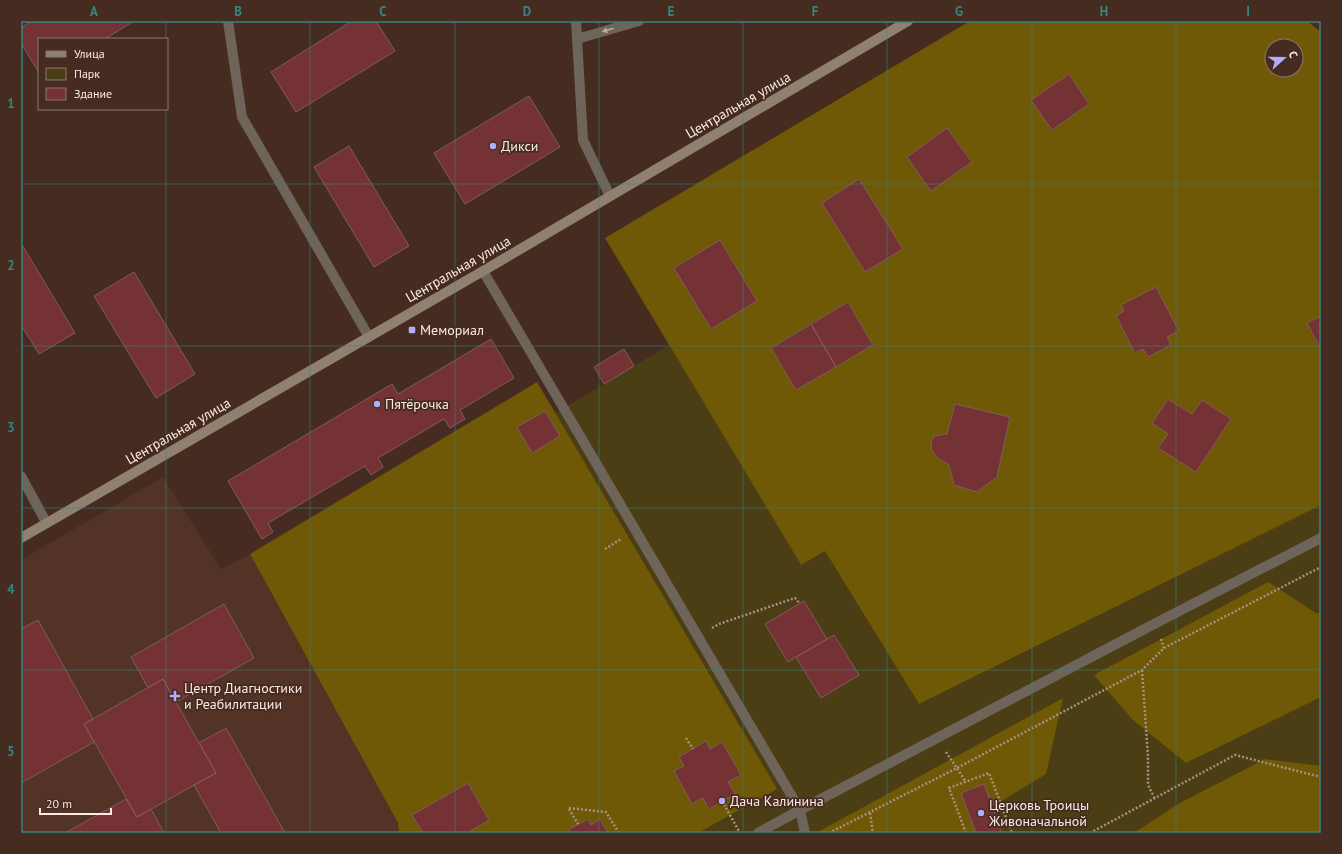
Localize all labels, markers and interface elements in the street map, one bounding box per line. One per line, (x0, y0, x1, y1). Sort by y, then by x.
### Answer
text: A (90, 3, 98, 20)
text: B (234, 3, 242, 20)
text: C (379, 3, 387, 20)
text: D (523, 3, 531, 20)
text: E (668, 3, 675, 20)
text: F (812, 3, 819, 20)
text: G (955, 3, 963, 20)
text: H (1100, 3, 1108, 20)
text: I (1246, 3, 1250, 20)
one-way arrow (602, 27, 614, 33)
legend (38, 38, 168, 110)
north arrow (1264, 38, 1304, 78)
text: Улица (74, 46, 105, 61)
text: С (1286, 49, 1301, 60)
text: Парк (74, 66, 100, 81)
street label: Центральная улица (682, 68, 794, 142)
text: Здание (74, 86, 112, 101)
text: 1 (7, 95, 15, 112)
place label: Дикси (501, 137, 539, 155)
marker: Дикси (488, 141, 498, 151)
street label: Центральная улица (402, 232, 514, 306)
text: 2 (7, 257, 15, 274)
place label: Мемориал (420, 321, 484, 339)
marker: Мемориал (407, 325, 417, 335)
street label: Центральная улица (122, 394, 234, 468)
place label: Пятёрочка (385, 395, 449, 413)
marker: Пятёрочка (372, 399, 382, 409)
text: 3 (7, 419, 15, 436)
text: 4 (7, 581, 15, 598)
place label: Центр Диагностики и Реабилитации (184, 679, 302, 713)
marker: Центр Диагностики и Реабилитации (169, 690, 181, 702)
text: 5 (7, 743, 15, 760)
scale bar (40, 790, 111, 816)
place label: Дача Калинина (730, 792, 824, 810)
text: 20 m (46, 796, 72, 811)
marker: Дача Калинина (717, 796, 727, 806)
place label: Церковь Троицы Живоначальной (988, 796, 1089, 830)
marker: Церковь Троицы Живоначальной (976, 808, 986, 818)

